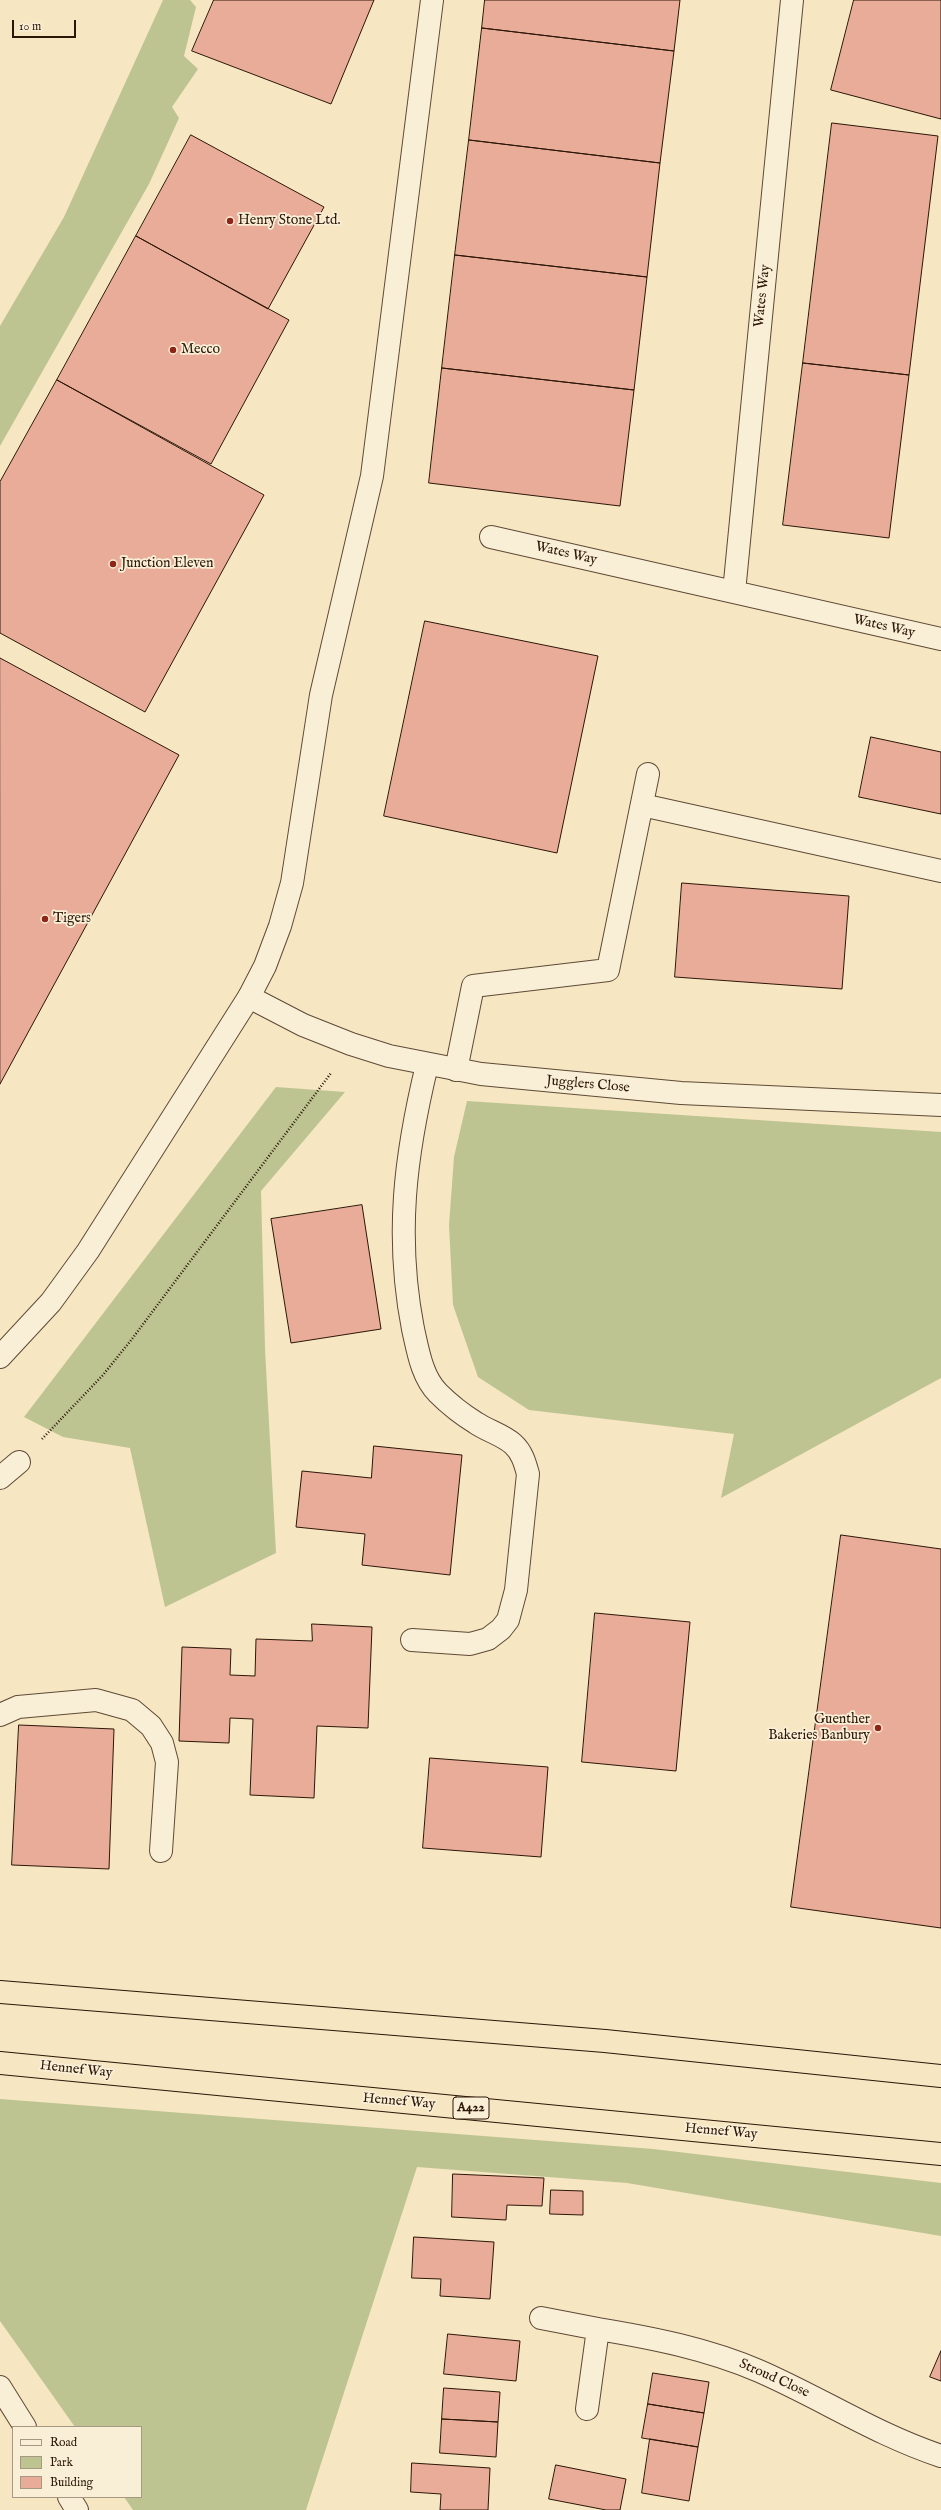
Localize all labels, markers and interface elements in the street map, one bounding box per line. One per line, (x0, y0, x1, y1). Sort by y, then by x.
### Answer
scale bar (14, 12, 78, 38)
text: 10 m (19, 19, 41, 34)
place label: Henry Stone Ltd. (238, 213, 341, 229)
marker: Henry Stone Ltd. (225, 216, 235, 226)
street label: Wates Way (751, 264, 775, 328)
place label: Mecco (181, 342, 220, 358)
marker: Mecco (168, 345, 178, 355)
street label: Wates Way (533, 539, 599, 569)
place label: Junction Eleven (121, 556, 213, 572)
marker: Junction Eleven (108, 559, 118, 569)
street label: Wates Way (851, 612, 917, 642)
place label: Tigers (53, 911, 91, 927)
marker: Tigers (40, 914, 50, 924)
street label: Jugglers Close (546, 1073, 630, 1097)
place label: Guenther Bakeries Banbury (768, 1712, 870, 1744)
marker: Guenther Bakeries Banbury (873, 1723, 883, 1733)
street label: Hennef Way (39, 2058, 113, 2082)
street label: Hennef Way (362, 2090, 436, 2114)
road number: A422 (453, 2097, 489, 2119)
street label: Hennef Way (684, 2120, 758, 2144)
street label: Stroud Close (736, 2356, 812, 2402)
legend (12, 2426, 142, 2498)
text: Road (50, 2435, 77, 2450)
text: Park (50, 2455, 73, 2470)
text: Building (50, 2475, 93, 2490)

